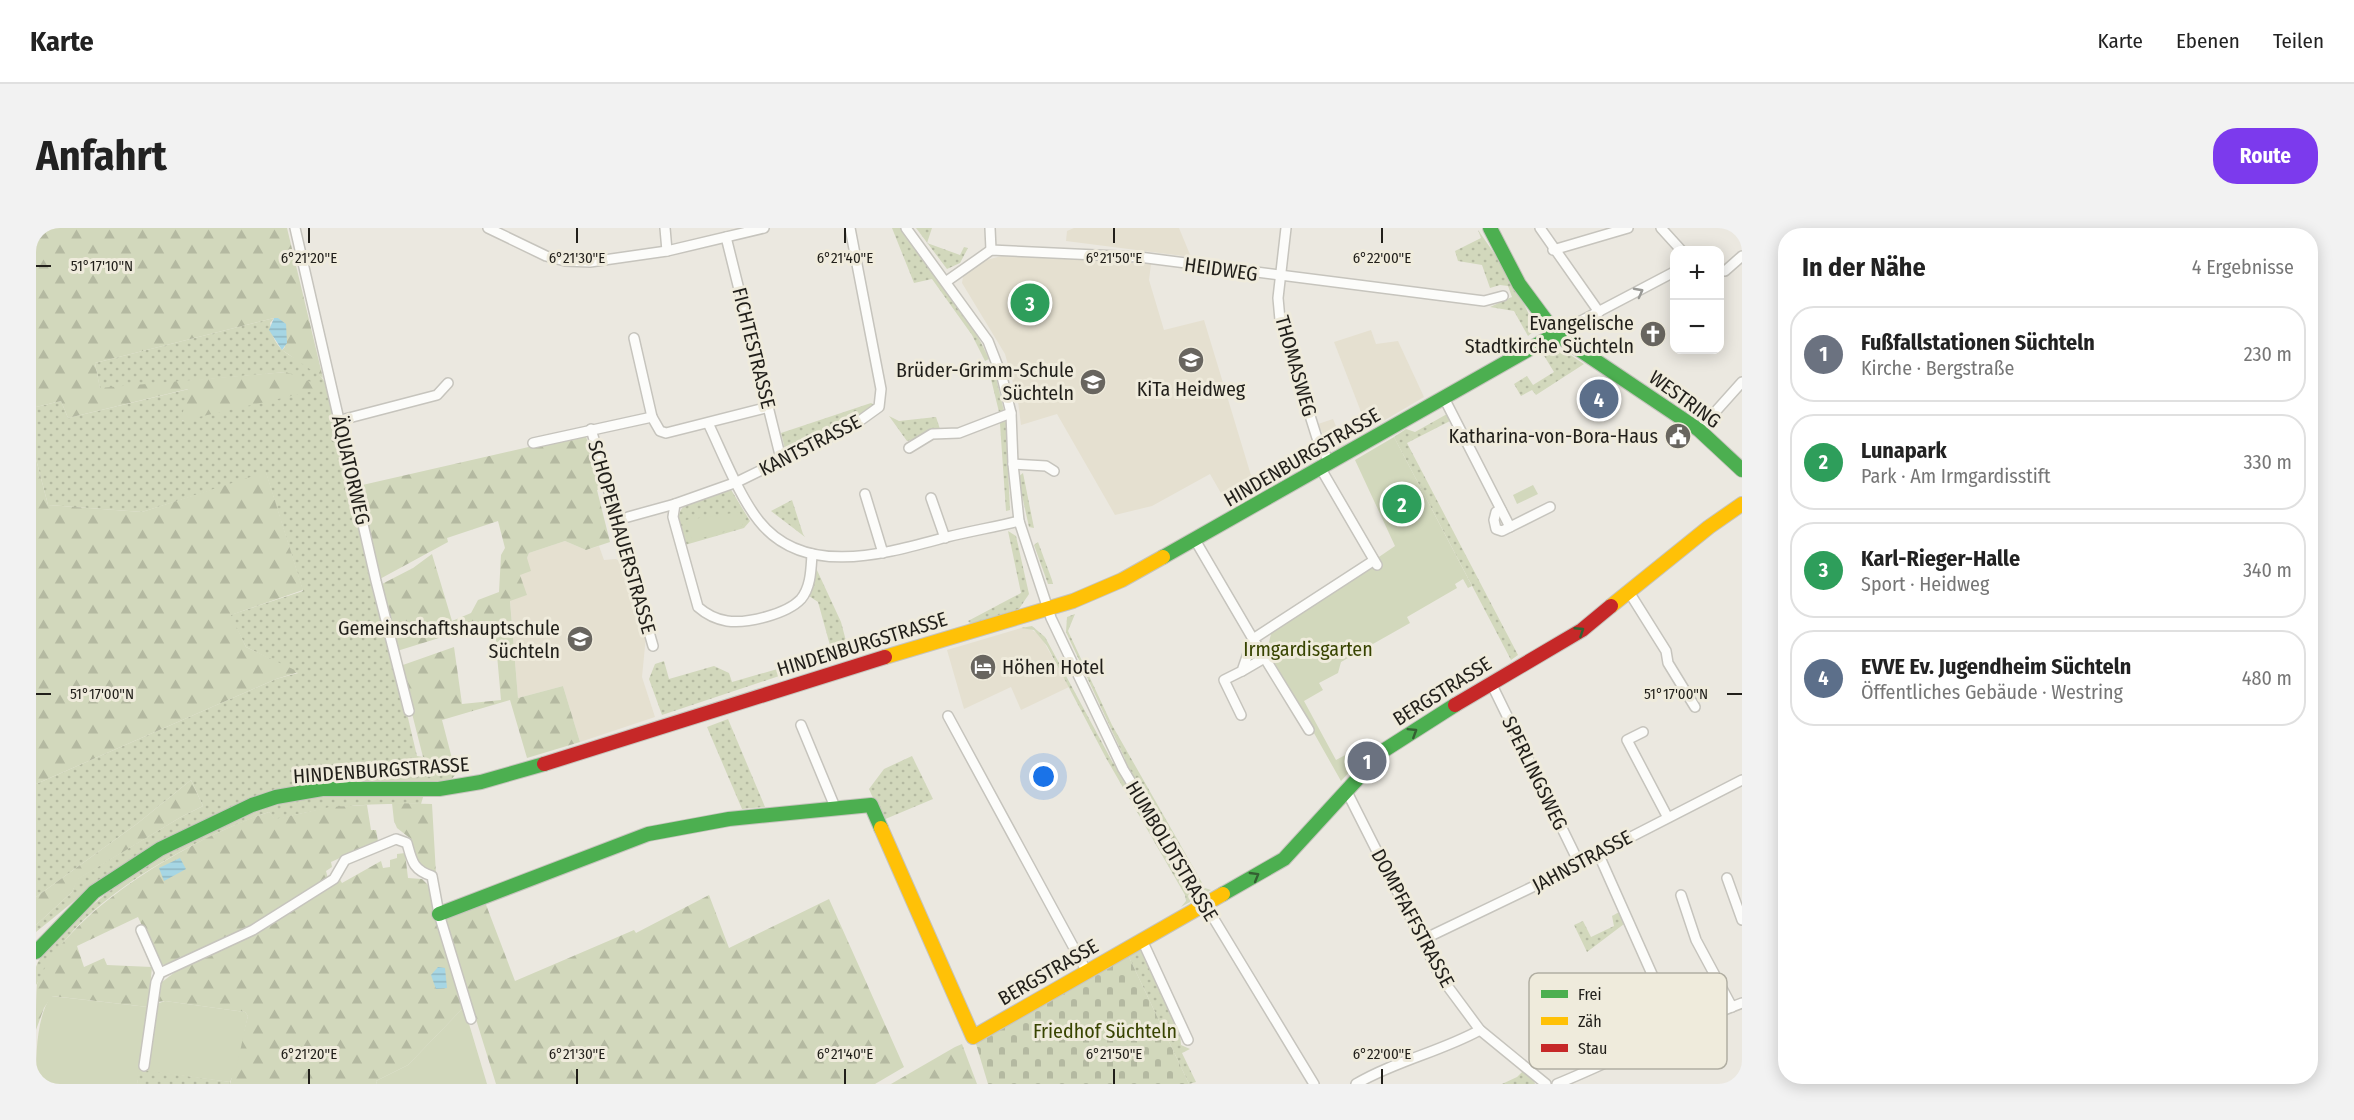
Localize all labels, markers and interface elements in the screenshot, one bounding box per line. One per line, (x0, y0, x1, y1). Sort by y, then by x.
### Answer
text: Karte (30, 25, 94, 58)
text: Karte (2097, 28, 2143, 54)
text: Ebenen (2176, 28, 2240, 54)
text: Teilen (2273, 28, 2324, 54)
button: Route (2213, 128, 2318, 184)
text: Anfahrt (36, 131, 167, 181)
map controls (1670, 246, 1724, 354)
button: + (1670, 246, 1724, 300)
text: 6°21'20"E (281, 249, 337, 267)
text: 6°21'30"E (549, 249, 605, 267)
text: 6°21'40"E (817, 249, 873, 267)
text: 6°21'50"E (1086, 249, 1142, 267)
text: 6°22'00"E (1353, 249, 1411, 267)
street label: HEIDWEG (1183, 252, 1259, 286)
text: In der Nähe (1802, 252, 1926, 283)
text: 4 Ergebnisse (2192, 255, 2294, 279)
text: 51°17'10"N (71, 257, 133, 275)
pin: 3 (1010, 280, 1050, 326)
street label: FICHTESTRASSE (727, 285, 781, 411)
one-way arrow (1633, 287, 1644, 299)
button: − (1670, 300, 1724, 354)
place label: Evangelische Stadtkirche Süchteln (1465, 311, 1634, 358)
street label: THOMASWEG (1270, 313, 1322, 419)
church icon: Evangelische Stadtkirche Süchteln (1638, 319, 1668, 349)
text: Fußfallstationen Süchteln (1861, 329, 2095, 356)
text: 1 (1819, 342, 1828, 366)
text: 230 m (2244, 342, 2292, 366)
school or university icon: KiTa Heidweg (1176, 345, 1206, 375)
text: Kirche · Bergstraße (1861, 356, 2014, 380)
place label: Brüder-Grimm-Schule Süchteln (896, 358, 1074, 405)
street label: WESTRING (1645, 365, 1725, 433)
school or university icon: Brüder-Grimm-Schule Süchteln (1078, 367, 1108, 397)
pin: 4 (1580, 376, 1618, 422)
place label: KiTa Heidweg (1137, 377, 1246, 401)
street label: HINDENBURGSTRASSE (1219, 402, 1385, 512)
street label: KANTSTRASSE (755, 409, 865, 481)
street label: ÄQUATORWEG (327, 413, 375, 527)
public building icon: Katharina-von-Bora-Haus (1663, 421, 1693, 451)
place label: Katharina-von-Bora-Haus (1449, 424, 1658, 448)
street label: SCHOPENHAUERSTRASSE (583, 437, 661, 637)
text: Lunapark (1861, 437, 1947, 464)
text: 2 (1819, 450, 1828, 474)
text: 330 m (2243, 450, 2292, 474)
text: Park · Am Irmgardisstift (1861, 464, 2050, 488)
pin: 2 (1382, 482, 1422, 526)
text: Karl-Rieger-Halle (1861, 545, 2020, 572)
text: 3 (1819, 558, 1828, 582)
text: 340 m (2243, 558, 2292, 582)
text: Sport · Heidweg (1861, 572, 1989, 596)
street label: HINDENBURGSTRASSE (774, 607, 950, 681)
place label: Gemeinschaftshauptschule Süchteln (338, 616, 560, 663)
school or university icon: Gemeinschaftshauptschule Süchteln (565, 624, 595, 654)
one-way arrow (1573, 627, 1584, 638)
park label: Irmgardisgarten (1243, 637, 1373, 661)
street label: BERGSTRASSE (1388, 651, 1496, 731)
hotel icon: Höhen Hotel (968, 652, 998, 682)
text: EVVE Ev. Jugendheim Süchteln (1861, 653, 2131, 680)
place label: Höhen Hotel (1002, 655, 1104, 679)
text: 4 (1818, 666, 1829, 690)
text: 480 m (2242, 666, 2292, 690)
text: Öffentliches Gebäude · Westring (1861, 680, 2123, 704)
text: 51°17'00"N (70, 685, 134, 703)
text: 51°17'00"N (1644, 685, 1708, 703)
street label: SPERLINGSWEG (1497, 712, 1573, 834)
one-way arrow (1406, 728, 1417, 739)
pin: 1 (1348, 738, 1386, 784)
street label: HINDENBURGSTRASSE (292, 752, 470, 788)
your location (1029, 762, 1058, 791)
street label: HUMBOLDTSTRASSE (1121, 777, 1223, 925)
street label: JAHNSTRASSE (1528, 825, 1636, 897)
street label: DOMPFAFFSTRASSE (1366, 845, 1460, 991)
one-way arrow (1249, 872, 1259, 883)
street label: BERGSTRASSE (994, 934, 1102, 1010)
legend (1529, 973, 1727, 1069)
text: Frei (1578, 985, 1602, 1004)
text: Zäh (1578, 1012, 1602, 1031)
park label: Friedhof Süchteln (1033, 1019, 1177, 1043)
text: Stau (1578, 1039, 1607, 1058)
text: 6°21'20"E (281, 1045, 337, 1063)
text: 6°21'30"E (549, 1045, 605, 1063)
text: 6°21'40"E (817, 1045, 873, 1063)
text: 6°21'50"E (1086, 1045, 1142, 1063)
text: 6°22'00"E (1353, 1045, 1411, 1063)

